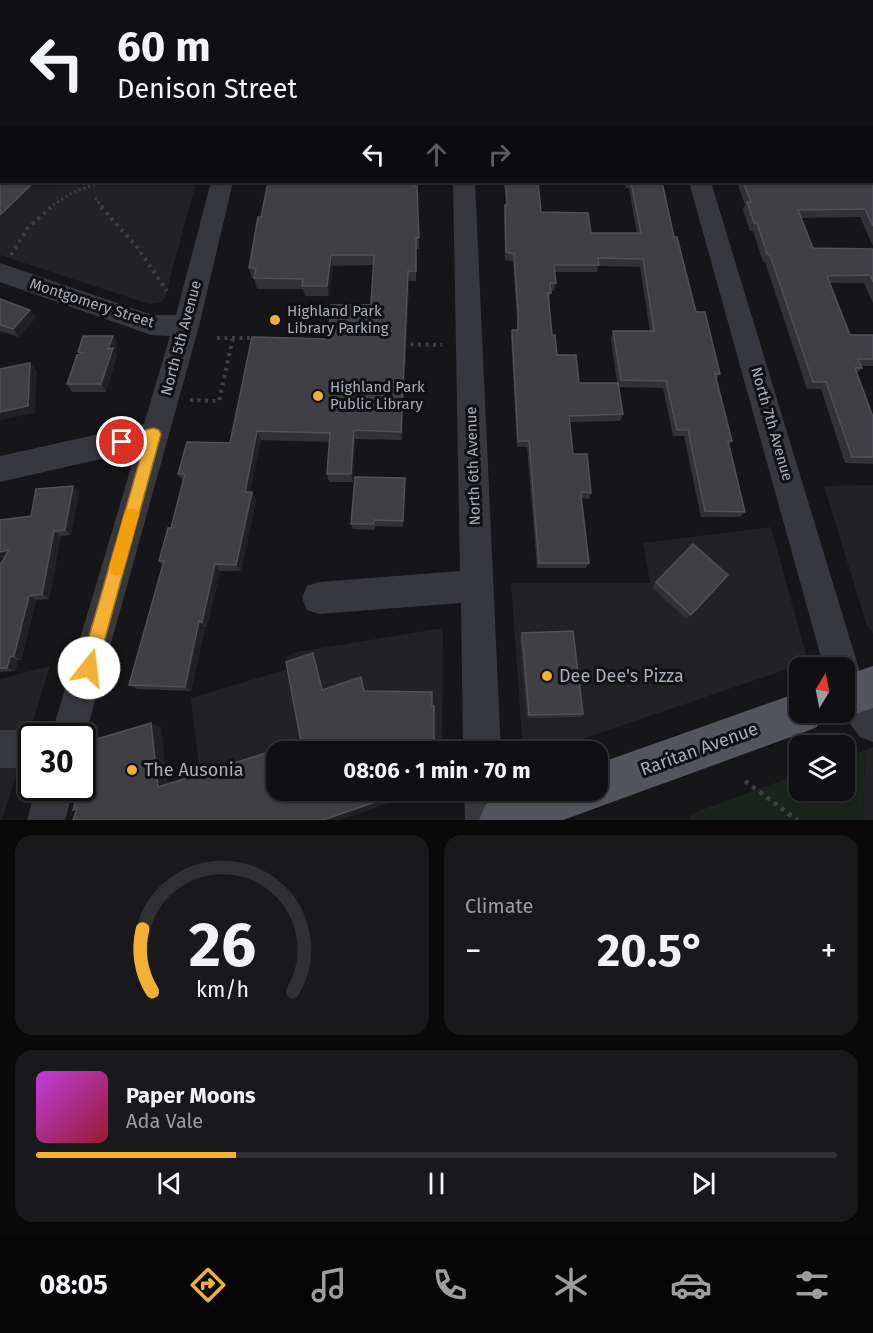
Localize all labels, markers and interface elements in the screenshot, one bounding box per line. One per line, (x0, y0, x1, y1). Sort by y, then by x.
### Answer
text: 60 m (117, 22, 211, 72)
icon: left (18, 24, 96, 102)
text: Denison Street (117, 73, 297, 105)
icon: left (357, 138, 390, 171)
icon: ahead (420, 138, 453, 171)
icon: right (483, 138, 516, 171)
street label: Montgomery Street (28, 274, 157, 332)
street label: North 5th Avenue (157, 279, 205, 397)
place label: Highland Park Library Parking (287, 302, 389, 337)
marker: Highland Park Library Parking (268, 313, 282, 327)
street label: North 7th Avenue (747, 365, 797, 483)
place label: Highland Park Public Library (330, 378, 425, 413)
marker: Highland Park Public Library (311, 389, 325, 403)
street label: North 6th Avenue (462, 406, 484, 526)
pin (96, 416, 147, 467)
icon: arrive (105, 425, 138, 458)
position arrow (57, 636, 121, 700)
north arrow (789, 657, 855, 723)
map controls (789, 657, 855, 801)
place label: Dee Dee's Pizza (559, 665, 684, 687)
marker: Dee Dee's Pizza (540, 669, 554, 683)
street label: Raritan Avenue (637, 718, 761, 780)
speed limit sign: 30 (18, 723, 96, 801)
button: layers (789, 735, 855, 801)
text: 08:06 · 1 min · 70 m (343, 757, 531, 784)
place label: The Ausonia (144, 759, 244, 781)
marker: The Ausonia (125, 763, 139, 777)
text: Climate (465, 894, 533, 918)
text: 26 (188, 908, 256, 983)
text: 20.5° (597, 924, 705, 978)
text: − (465, 931, 482, 971)
text: + (821, 931, 837, 971)
text: km/h (195, 977, 249, 1003)
text: Paper Moons (126, 1082, 256, 1109)
text: Ada Vale (126, 1109, 203, 1133)
icon: previous (153, 1167, 186, 1200)
icon: pause (420, 1167, 453, 1200)
icon: next (687, 1167, 720, 1200)
icon: directions (187, 1264, 229, 1306)
icon: music (308, 1264, 350, 1306)
icon: phone (429, 1264, 471, 1306)
icon: climate (550, 1264, 592, 1306)
icon: car (670, 1264, 712, 1306)
icon: filters (791, 1264, 833, 1306)
text: 08:05 (39, 1269, 108, 1301)

